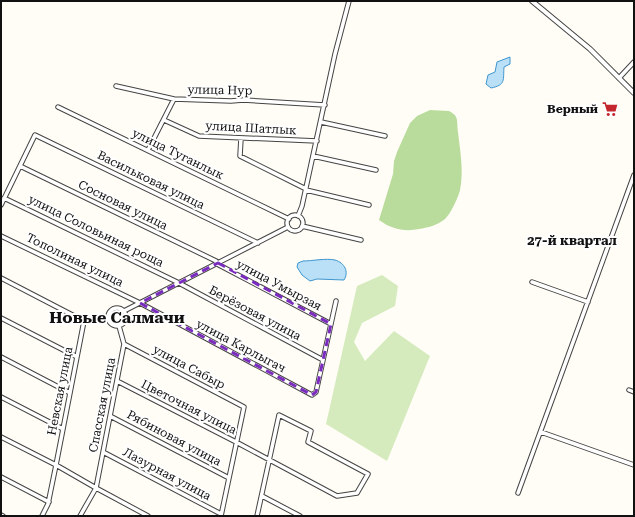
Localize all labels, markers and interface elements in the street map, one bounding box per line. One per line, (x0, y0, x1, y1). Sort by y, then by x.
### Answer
street label: улица Нур (188, 82, 253, 98)
supermarket icon: Верный (601, 100, 619, 118)
place label: Верный (547, 102, 598, 116)
street label: улица Шатлык (205, 119, 297, 137)
street label: улица Туганлык (130, 126, 226, 182)
street label: Васильковая улица (95, 148, 207, 212)
street label: Сосновая улица (76, 177, 170, 233)
street label: улица Соловьиная роща (26, 192, 166, 270)
street label: Тополиная улица (24, 230, 126, 290)
district label: 27-й квартал (527, 233, 617, 248)
street label: улица Умырзая (234, 257, 324, 313)
street label: Берёзовая улица (207, 283, 304, 343)
district label: Новые Салмачи (49, 308, 185, 327)
street label: улица Карлыгач (194, 316, 289, 376)
street label: улица Сабыр (151, 342, 228, 392)
street label: Невская улица (45, 345, 76, 437)
street label: Спасская улица (86, 356, 118, 454)
street label: Цветочная улица (139, 377, 240, 437)
street label: Рябиновая улица (124, 407, 224, 469)
street label: Лазурная улица (120, 445, 214, 503)

